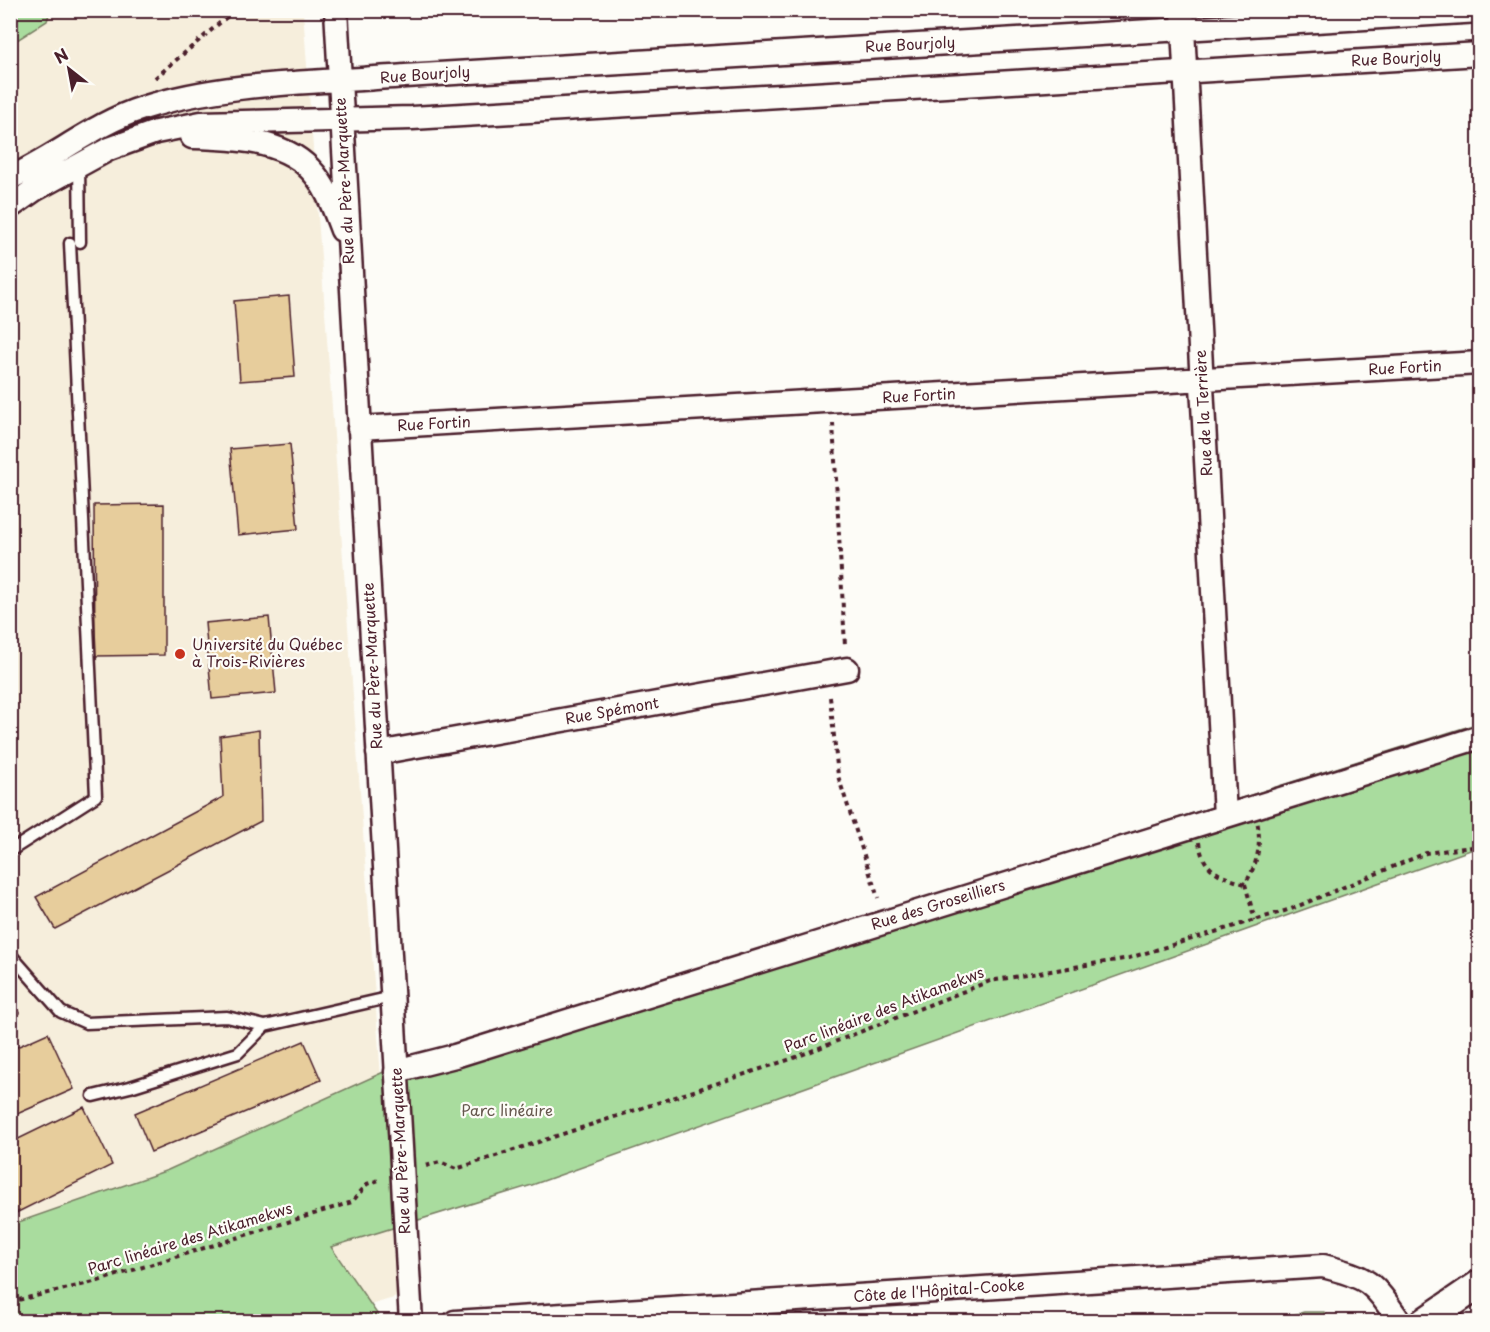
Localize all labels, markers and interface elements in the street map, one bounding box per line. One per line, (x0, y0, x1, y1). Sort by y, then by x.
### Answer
street label: Rue Bourjoly (864, 30, 956, 57)
north arrow (39, 39, 99, 99)
text: N (49, 42, 72, 69)
street label: Rue Bourjoly (1350, 44, 1442, 71)
street label: Rue Bourjoly (379, 59, 471, 88)
street label: Rue du Père-Marquette (328, 97, 359, 265)
street label: Rue de la Terrière (1188, 349, 1217, 477)
street label: Rue Fortin (1368, 353, 1442, 380)
street label: Rue Fortin (882, 381, 956, 408)
street label: Rue Fortin (397, 409, 471, 436)
street label: Rue du Père-Marquette (356, 582, 387, 750)
place label: Université du Québec à Trois-Rivières (192, 632, 343, 672)
marker: Université du Québec à Trois-Rivières (173, 647, 187, 661)
street label: Rue Spémont (563, 690, 660, 729)
street label: Rue des Groseilliers (868, 872, 1008, 935)
street label: Parc linéaire des Atikamekws (780, 960, 987, 1057)
street label: Rue du Père-Marquette (384, 1067, 415, 1235)
park label: Parc linéaire (461, 1098, 553, 1121)
street label: Parc linéaire des Atikamekws (84, 1195, 295, 1280)
street label: Côte de l'Hôpital-Cooke (852, 1272, 1025, 1307)

